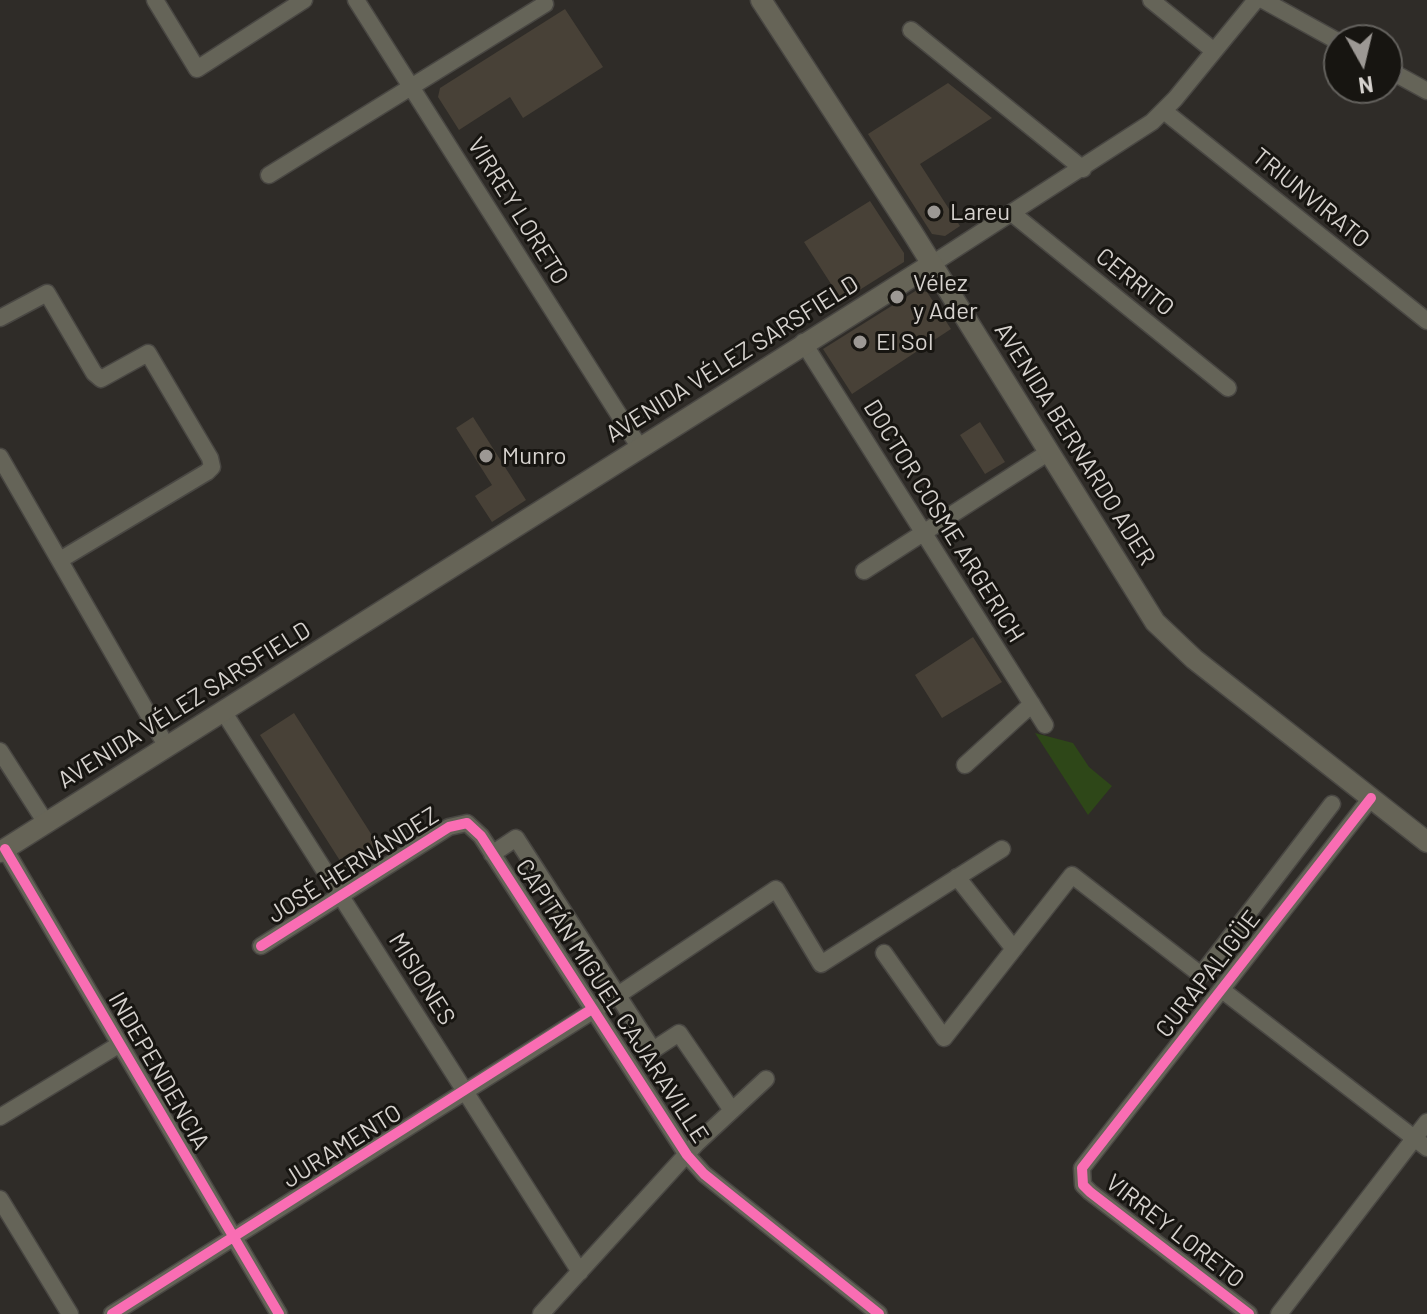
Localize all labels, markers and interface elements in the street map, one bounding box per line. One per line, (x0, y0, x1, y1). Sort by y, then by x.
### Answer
north arrow (1323, 24, 1403, 104)
text: N (1357, 72, 1375, 100)
street label: VIRREY LORETO (461, 132, 575, 290)
street label: TRIUNVIRATO (1246, 142, 1376, 254)
place label: Lareu (950, 198, 1010, 226)
marker: Lareu (925, 203, 943, 221)
street label: CERRITO (1090, 242, 1180, 322)
street label: AVENIDA VÉLEZ SARSFIELD (600, 269, 864, 449)
place label: Vélez y Ader (913, 269, 978, 325)
marker: Vélez y Ader (888, 288, 906, 306)
street label: AVENIDA BERNARDO ADER (988, 317, 1162, 571)
place label: El Sol (876, 328, 933, 356)
marker: El Sol (851, 333, 869, 351)
street label: DOCTOR COSME ARGERICH (857, 394, 1031, 648)
place label: Munro (502, 442, 567, 470)
marker: Munro (477, 447, 495, 465)
street label: AVENIDA VÉLEZ SARSFIELD (52, 615, 316, 795)
street label: JOSÉ HERNÁNDEZ (262, 801, 444, 929)
street label: CAPITÁN MIGUEL CAJARAVILLE (509, 854, 715, 1148)
street label: CURAPALIGÜE (1150, 905, 1266, 1043)
street label: MISIONES (383, 928, 461, 1030)
street label: INDEPENDENCIA (102, 987, 216, 1155)
street label: JURAMENTO (277, 1098, 407, 1194)
street label: VIRREY LORETO (1100, 1168, 1250, 1294)

